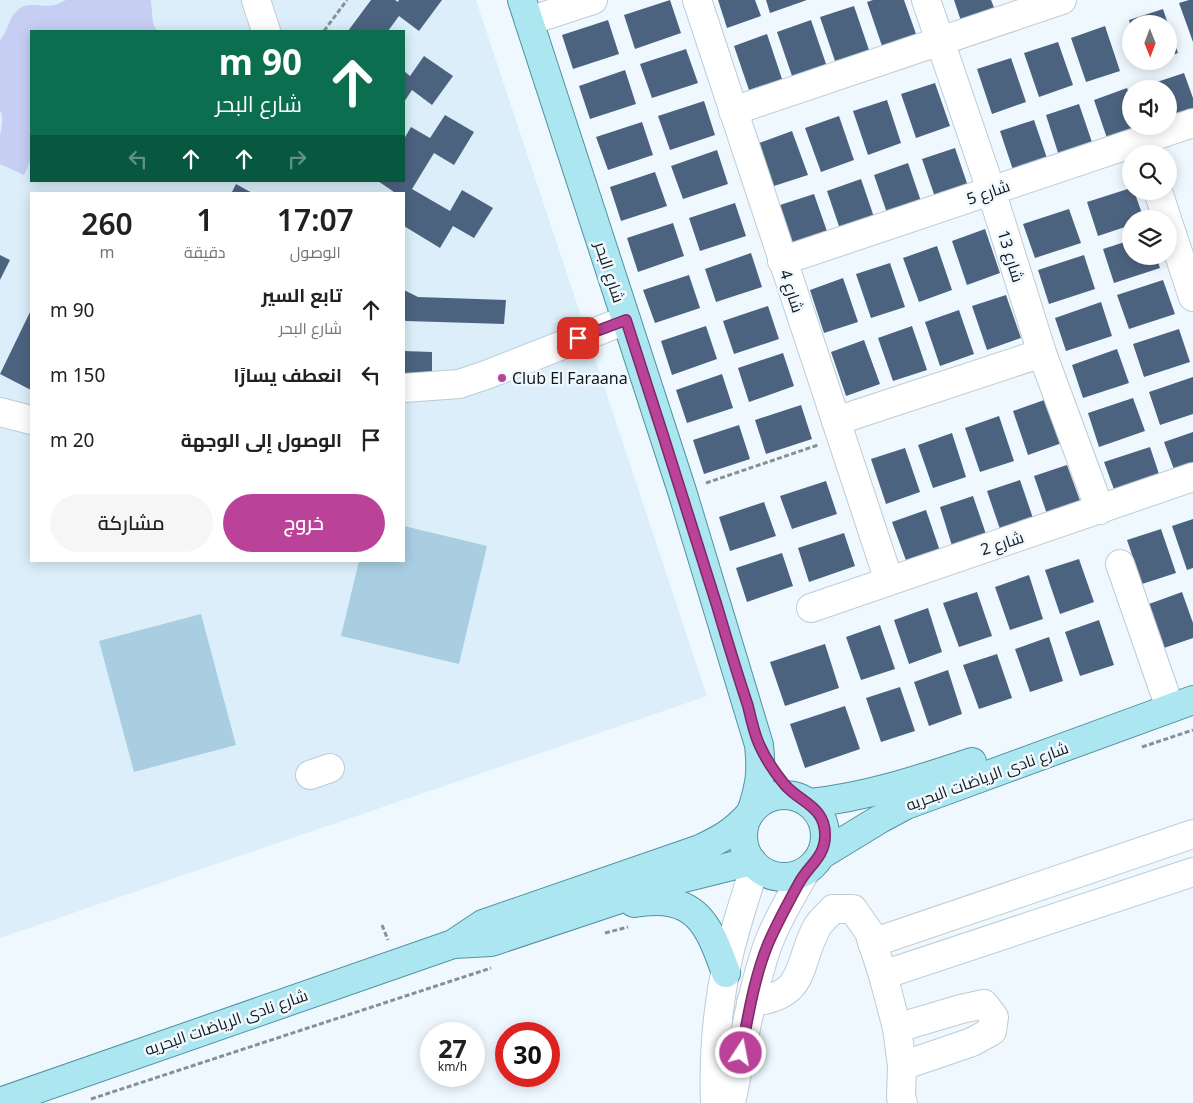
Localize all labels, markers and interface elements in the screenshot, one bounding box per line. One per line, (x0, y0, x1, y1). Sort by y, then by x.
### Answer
north arrow (1122, 15, 1178, 70)
map controls (1122, 15, 1177, 265)
text: 90 m (219, 38, 302, 85)
icon: ahead (320, 50, 385, 115)
button: sound (1122, 80, 1177, 135)
text: شارع البحر (215, 88, 302, 118)
icon: left (124, 145, 152, 173)
icon: ahead (177, 145, 205, 173)
icon: ahead (230, 145, 258, 173)
icon: right (283, 145, 311, 173)
button: search (1122, 145, 1177, 200)
street label: شارع 5 (963, 174, 1013, 211)
text: 1 (196, 199, 213, 240)
text: 17:07 (277, 199, 354, 240)
text: 260 (81, 203, 133, 244)
button: layers (1122, 210, 1177, 265)
street label: شارع 13 (992, 227, 1029, 285)
street label: شارع البحر (589, 238, 630, 306)
text: m (100, 241, 114, 263)
text: دقيقة (184, 241, 226, 263)
text: الوصول (290, 241, 341, 263)
street label: شارع 4 (774, 267, 809, 316)
text: تابع السير (262, 282, 342, 308)
icon: ahead (357, 296, 385, 324)
text: 90 m (50, 297, 94, 323)
text: شارع البحر (279, 317, 342, 339)
pin (557, 317, 599, 359)
icon: arrive (564, 324, 592, 352)
icon: left (357, 361, 385, 389)
text: 150 m (50, 362, 105, 388)
text: انعطف يسارًا (233, 362, 342, 388)
place label: Club El Faraana (512, 367, 628, 389)
marker: Club El Faraana (496, 372, 508, 384)
icon: arrive (357, 426, 385, 454)
text: 20 m (50, 427, 94, 453)
text: الوصول إلى الوجهة (181, 427, 342, 453)
button: مشاركة (50, 494, 213, 552)
button: خروج (223, 494, 385, 552)
street label: شارع 2 (978, 526, 1027, 561)
street label: شارع نادى الرياضات البحريه (903, 736, 1072, 817)
street label: شارع نادى الرياضات البحريه (141, 984, 311, 1061)
speed limit sign: 30 (495, 1022, 560, 1087)
position arrow (714, 1026, 766, 1078)
text: 27 (438, 1031, 467, 1065)
text: km/h (438, 1058, 467, 1075)

